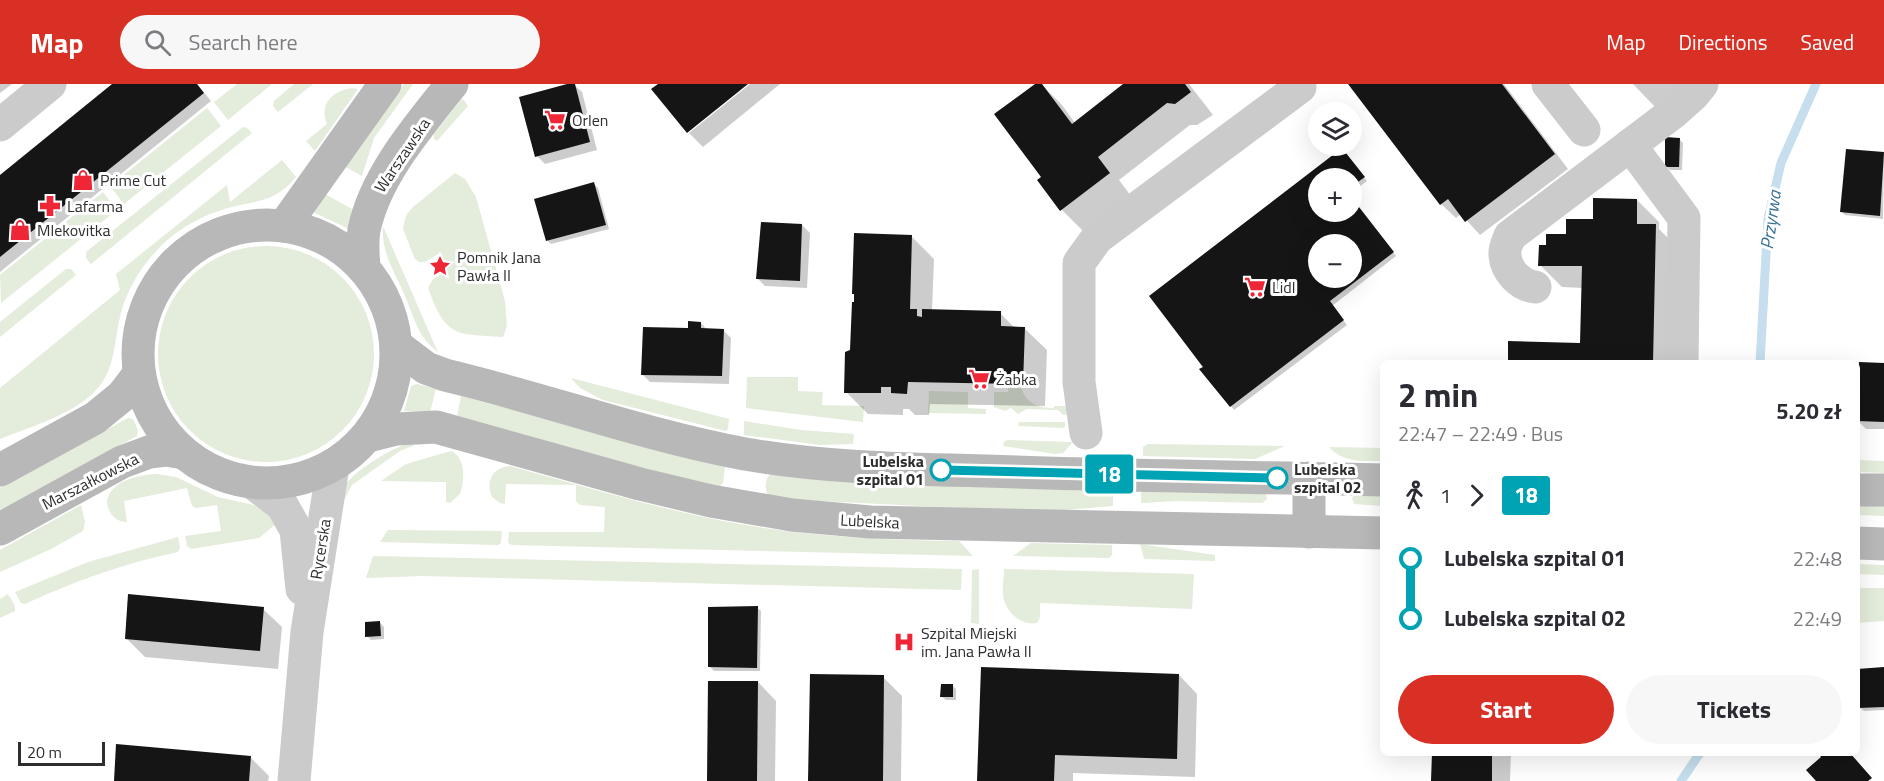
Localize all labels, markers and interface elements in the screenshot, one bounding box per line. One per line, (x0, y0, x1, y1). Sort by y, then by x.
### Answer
search box (120, 15, 540, 69)
text: Map (30, 21, 84, 64)
text: Search here (189, 25, 298, 59)
icon: search (141, 26, 174, 59)
text: Map (1606, 26, 1646, 58)
text: Directions (1679, 26, 1768, 58)
text: Saved (1801, 26, 1854, 58)
map controls (1308, 102, 1362, 288)
button: layers (1308, 102, 1362, 156)
supermarket icon: Orlen (543, 108, 567, 132)
place label: Orlen (572, 108, 608, 132)
street label: Warszawska (368, 113, 436, 197)
shop icon: Prime Cut (71, 168, 95, 192)
place label: Prime Cut (100, 168, 167, 192)
button: + (1308, 168, 1362, 222)
water label: Przyrwa (1753, 188, 1788, 251)
pharmacy icon: Lafarma (38, 194, 62, 218)
place label: Lafarma (67, 194, 123, 218)
shop icon: Mlekovitka (8, 218, 32, 242)
place label: Mlekovitka (37, 218, 110, 242)
button: − (1308, 234, 1362, 288)
place label: Pomnik Jana Pawła II (457, 245, 541, 287)
place icon: Pomnik Jana Pawła II (428, 254, 452, 278)
supermarket icon: Lidl (1243, 275, 1267, 299)
place label: Lidl (1272, 275, 1295, 299)
supermarket icon: Żabka (967, 367, 991, 391)
place label: Żabka (996, 367, 1037, 391)
text: 2 min (1398, 370, 1478, 420)
text: 5.20 zł (1776, 394, 1842, 428)
text: 22:47 – 22:49 · Bus (1398, 418, 1563, 449)
street label: Marszałkowska (37, 446, 143, 516)
place label: Lubelska szpital 01 (857, 449, 924, 491)
line badge: 18 (1082, 454, 1136, 494)
place label: Lubelska szpital 02 (1294, 457, 1361, 499)
text: 18 (1097, 458, 1121, 490)
marker: Lubelska szpital 01 (930, 459, 952, 481)
marker: Lubelska szpital 02 (1266, 467, 1288, 489)
icon: walk (1398, 479, 1431, 512)
icon: forward (1460, 479, 1493, 512)
text: 18 (1514, 479, 1538, 511)
text: 1 (1440, 480, 1451, 511)
street label: Lubelska (840, 507, 900, 535)
street label: Rycerska (303, 517, 337, 581)
text: Lubelska szpital 01 (1444, 541, 1626, 575)
text: 22:48 (1793, 543, 1842, 574)
text: Lubelska szpital 02 (1444, 601, 1626, 635)
text: 22:49 (1793, 603, 1842, 634)
place label: Szpital Miejski im. Jana Pawła II (921, 621, 1032, 663)
hospital icon: Szpital Miejski im. Jana Pawła II (892, 630, 916, 654)
button: Start (1398, 675, 1614, 744)
button: Tickets (1626, 675, 1842, 744)
scale bar (18, 739, 105, 766)
text: 20 m (27, 740, 62, 764)

